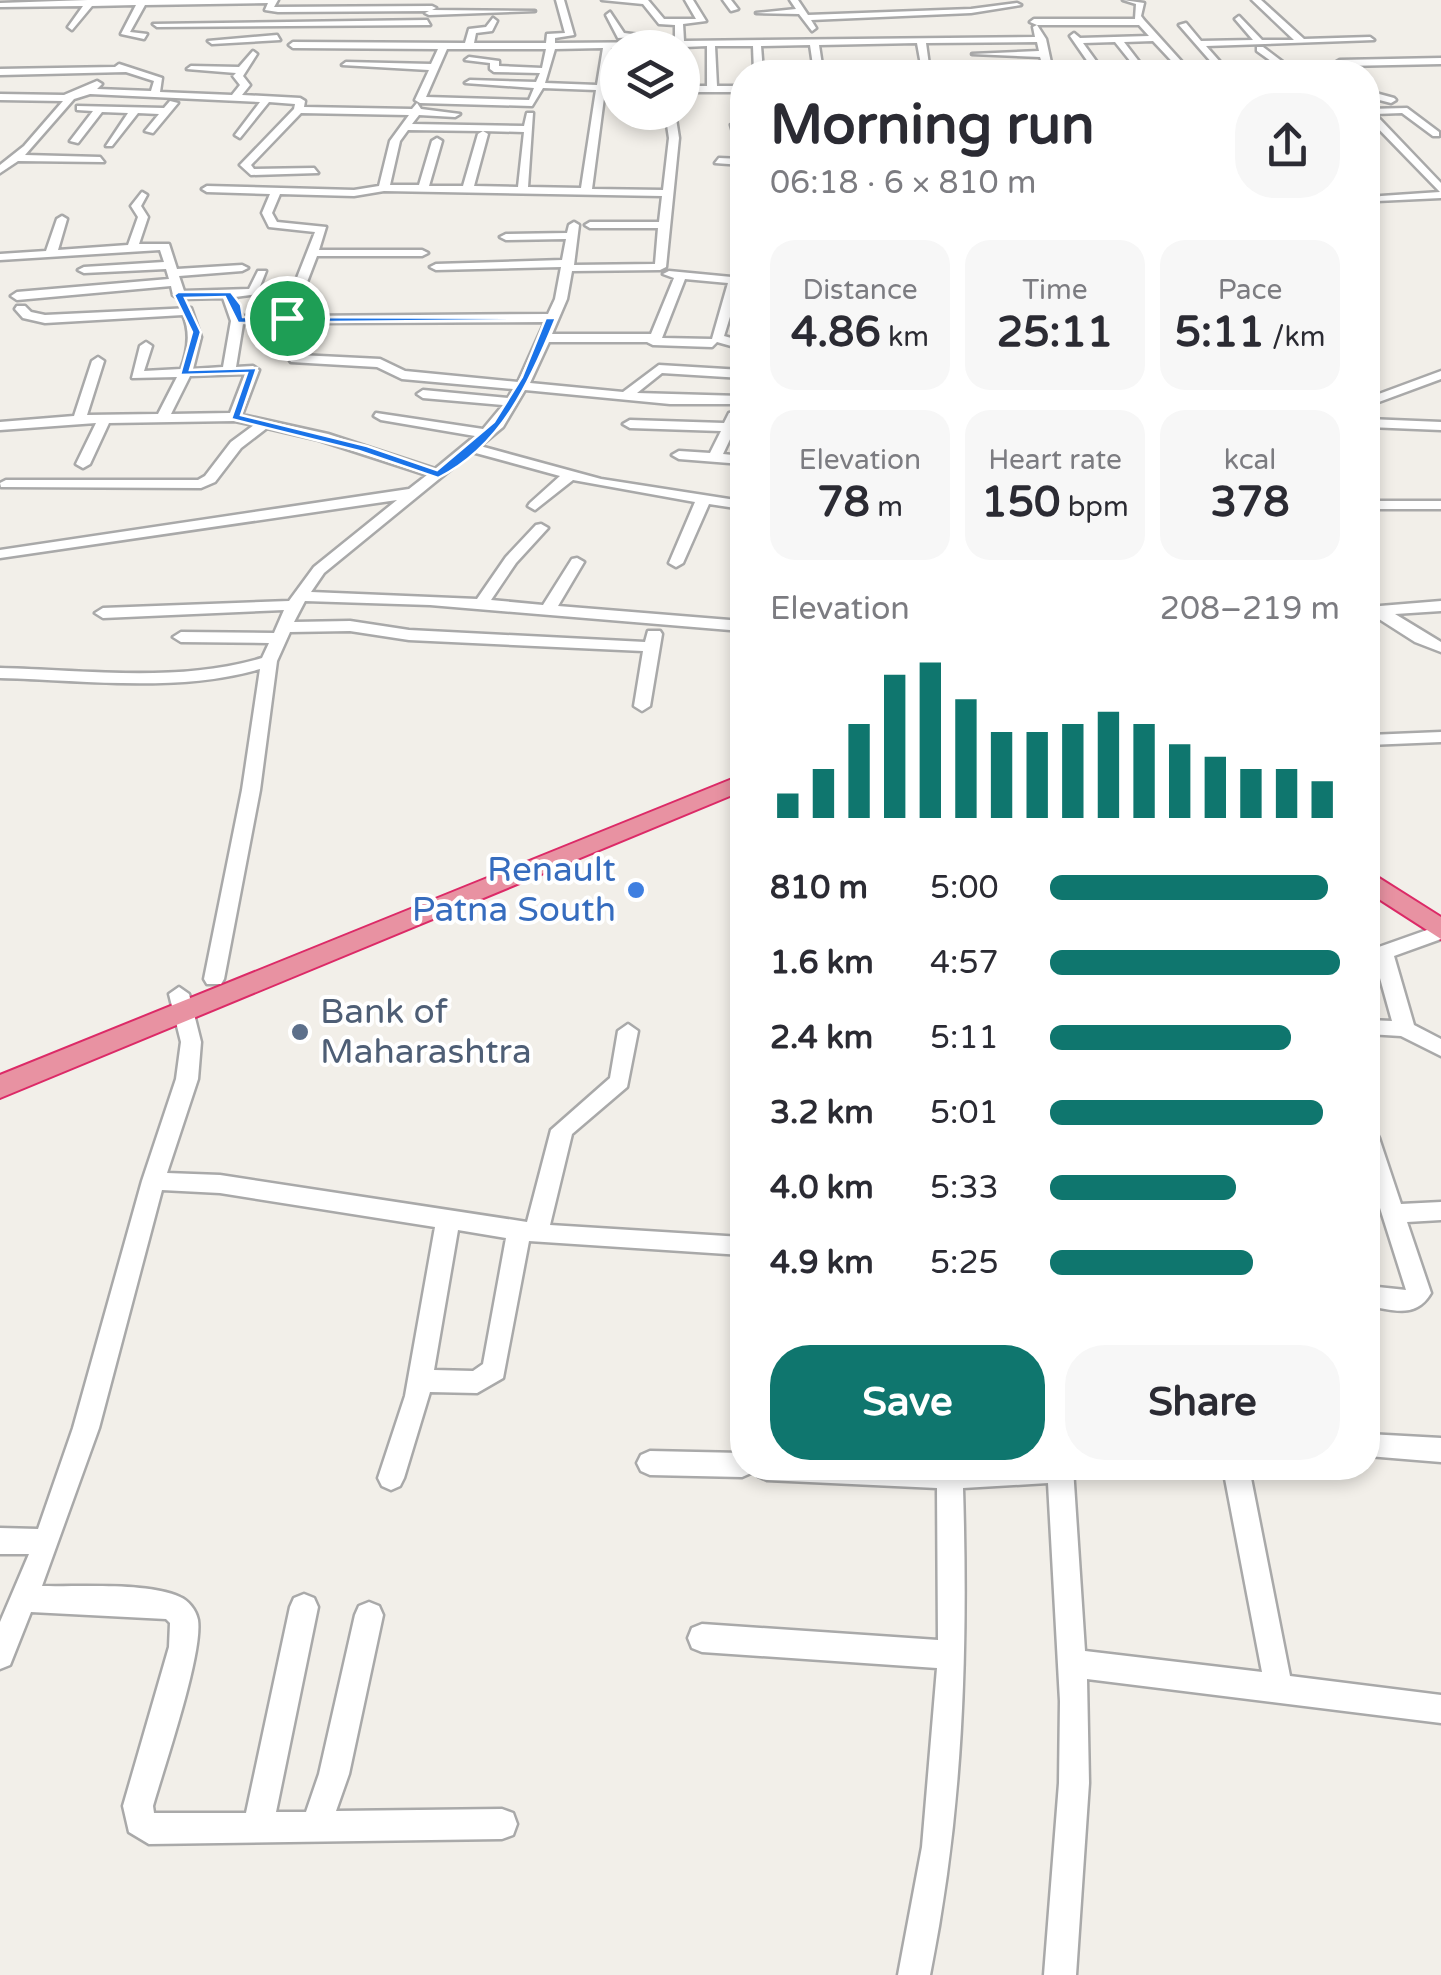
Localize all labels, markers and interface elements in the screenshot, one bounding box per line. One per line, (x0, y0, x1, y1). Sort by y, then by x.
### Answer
map controls (600, 30, 700, 130)
button: layers (600, 30, 700, 130)
text: Morning run (770, 93, 1095, 159)
button: share (1235, 93, 1340, 198)
text: 06:18 · 6 × 810 m (770, 164, 1036, 202)
text: Distance (802, 273, 918, 307)
text: Time (1022, 273, 1088, 307)
text: Pace (1218, 273, 1282, 307)
pin (245, 276, 330, 361)
icon: arrive (260, 291, 315, 346)
text: 4.86 (791, 307, 881, 358)
text: 25:11 (997, 307, 1113, 358)
text: 5:11 (1175, 307, 1265, 358)
text: km (881, 320, 929, 354)
text: /km (1265, 320, 1325, 354)
text: Elevation (799, 443, 921, 477)
text: Heart rate (988, 443, 1122, 477)
text: kcal (1224, 443, 1276, 477)
text: 78 (817, 477, 870, 528)
text: 150 (981, 477, 1060, 528)
text: 378 (1210, 477, 1290, 528)
text: m (870, 490, 903, 524)
text: bpm (1060, 490, 1129, 524)
text: Elevation (770, 590, 910, 628)
text: 208–219 m (1160, 590, 1340, 628)
place label: Renault Patna South (412, 849, 616, 931)
text: 810 m (770, 869, 868, 907)
text: 5:00 (930, 869, 999, 907)
marker: Renault Patna South (625, 879, 647, 901)
text: 1.6 km (770, 944, 874, 982)
text: 4:57 (930, 944, 999, 982)
place label: Bank of Maharashtra (320, 991, 532, 1073)
text: 2.4 km (770, 1019, 873, 1057)
text: 5:11 (930, 1019, 999, 1057)
marker: Bank of Maharashtra (289, 1021, 311, 1043)
text: 3.2 km (770, 1094, 874, 1132)
text: 5:01 (930, 1094, 999, 1132)
text: 4.0 km (770, 1169, 874, 1207)
text: 5:33 (930, 1169, 999, 1207)
text: 4.9 km (770, 1244, 874, 1282)
text: 5:25 (930, 1244, 999, 1282)
button: Save (770, 1345, 1045, 1460)
button: Share (1065, 1345, 1340, 1460)

